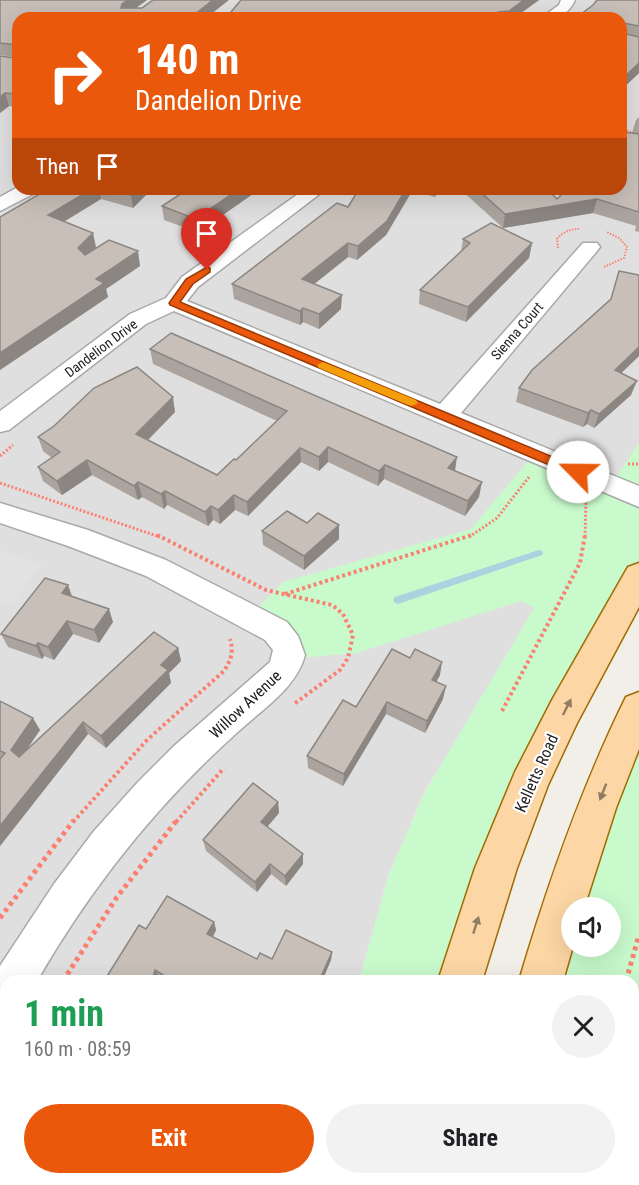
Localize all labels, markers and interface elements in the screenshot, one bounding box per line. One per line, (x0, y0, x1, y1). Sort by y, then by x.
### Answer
text: 140 m (135, 35, 240, 84)
icon: right (36, 36, 114, 114)
text: Dandelion Drive (135, 85, 302, 117)
icon: arrive (91, 150, 124, 183)
text: Then (36, 154, 79, 179)
pin (181, 208, 232, 270)
icon: arrive (190, 217, 223, 250)
street label: Sienna Court (488, 299, 546, 363)
street label: Dandelion Drive (62, 315, 141, 380)
position arrow (546, 440, 610, 504)
street label: Willow Avenue (205, 666, 285, 742)
one-way arrow (562, 699, 572, 716)
street label: Kelletts Road (511, 731, 562, 815)
one-way arrow (598, 783, 607, 801)
map controls (561, 897, 621, 957)
button: sound (561, 897, 621, 957)
one-way arrow (472, 916, 482, 934)
text: 1 min (24, 993, 104, 1035)
button: close (552, 995, 615, 1058)
text: 160 m · 08:59 (24, 1037, 131, 1061)
button: Exit (24, 1104, 314, 1173)
button: Share (326, 1104, 615, 1173)

